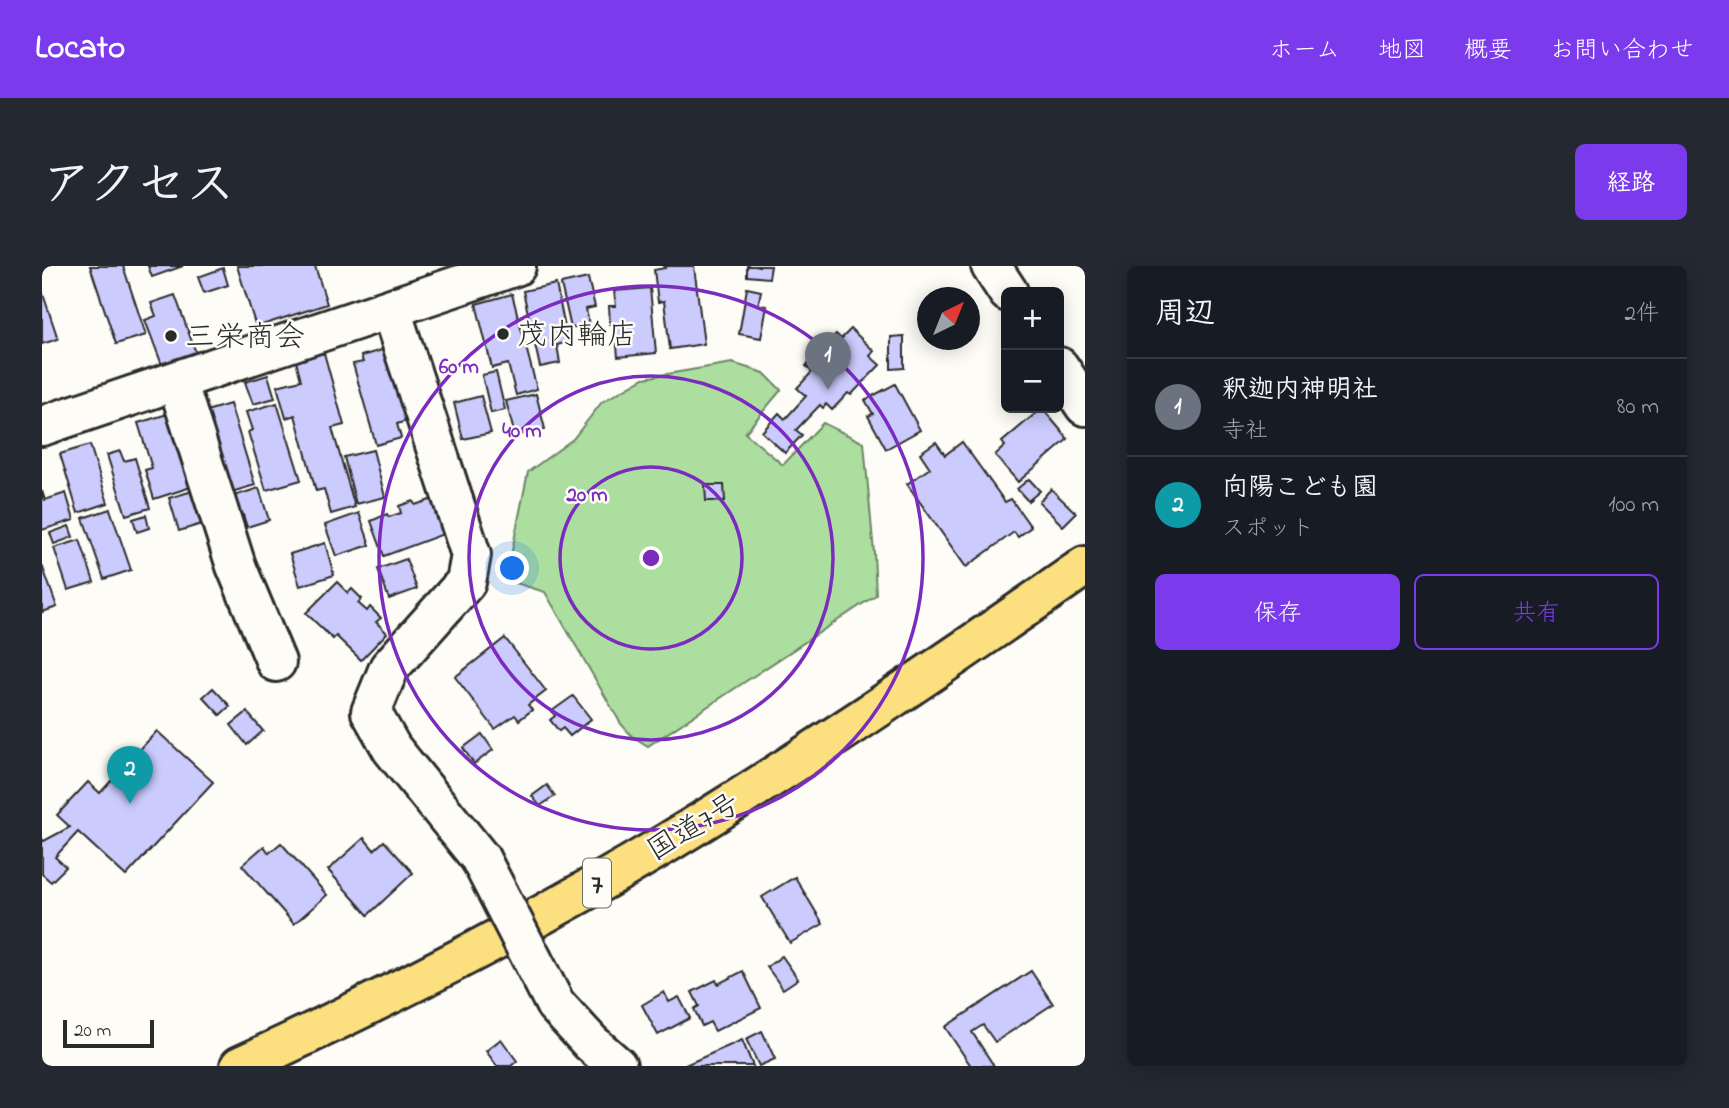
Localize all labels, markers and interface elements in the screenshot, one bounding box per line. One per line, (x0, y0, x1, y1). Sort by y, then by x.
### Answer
text: Locato (35, 25, 125, 73)
text: ホーム (1269, 34, 1340, 69)
text: 地図 (1378, 34, 1426, 69)
text: 概要 (1464, 34, 1512, 69)
text: お問い合わせ (1550, 34, 1694, 69)
button: 経路 (1575, 144, 1687, 220)
text: アクセス (42, 151, 235, 223)
north arrow (917, 287, 980, 350)
map controls (1001, 287, 1064, 413)
button: + (1001, 287, 1064, 350)
text: 周辺 (1155, 293, 1215, 337)
text: 2件 (1625, 298, 1659, 331)
place label: 茂内輪店 (517, 315, 637, 359)
place label: 三栄商会 (185, 317, 305, 361)
marker: 茂内輪店 (495, 326, 511, 342)
marker: 三栄商会 (163, 328, 179, 344)
pin: 1 (805, 332, 851, 390)
button: − (1001, 350, 1064, 413)
text: 60 m (439, 353, 479, 383)
text: 釈迦内神明社 (1222, 372, 1378, 410)
text: 1 (1174, 391, 1182, 424)
text: 80 m (1617, 391, 1659, 424)
text: 寺社 (1222, 415, 1268, 448)
text: 40 m (502, 417, 542, 447)
text: 向陽こども園 (1222, 470, 1378, 508)
text: 20 m (565, 481, 608, 511)
text: 2 (1172, 489, 1184, 522)
text: 100 m (1608, 489, 1659, 522)
text: スポット (1222, 513, 1314, 546)
centre of rings (639, 546, 663, 570)
your location (495, 551, 529, 585)
button: 保存 (1155, 574, 1400, 650)
button: 共有 (1414, 574, 1659, 650)
pin: 2 (107, 746, 153, 804)
street label: 国道7号 (639, 783, 750, 874)
road number: 7 (583, 858, 611, 908)
scale bar (63, 1017, 154, 1049)
text: 20 m (74, 1018, 111, 1045)

